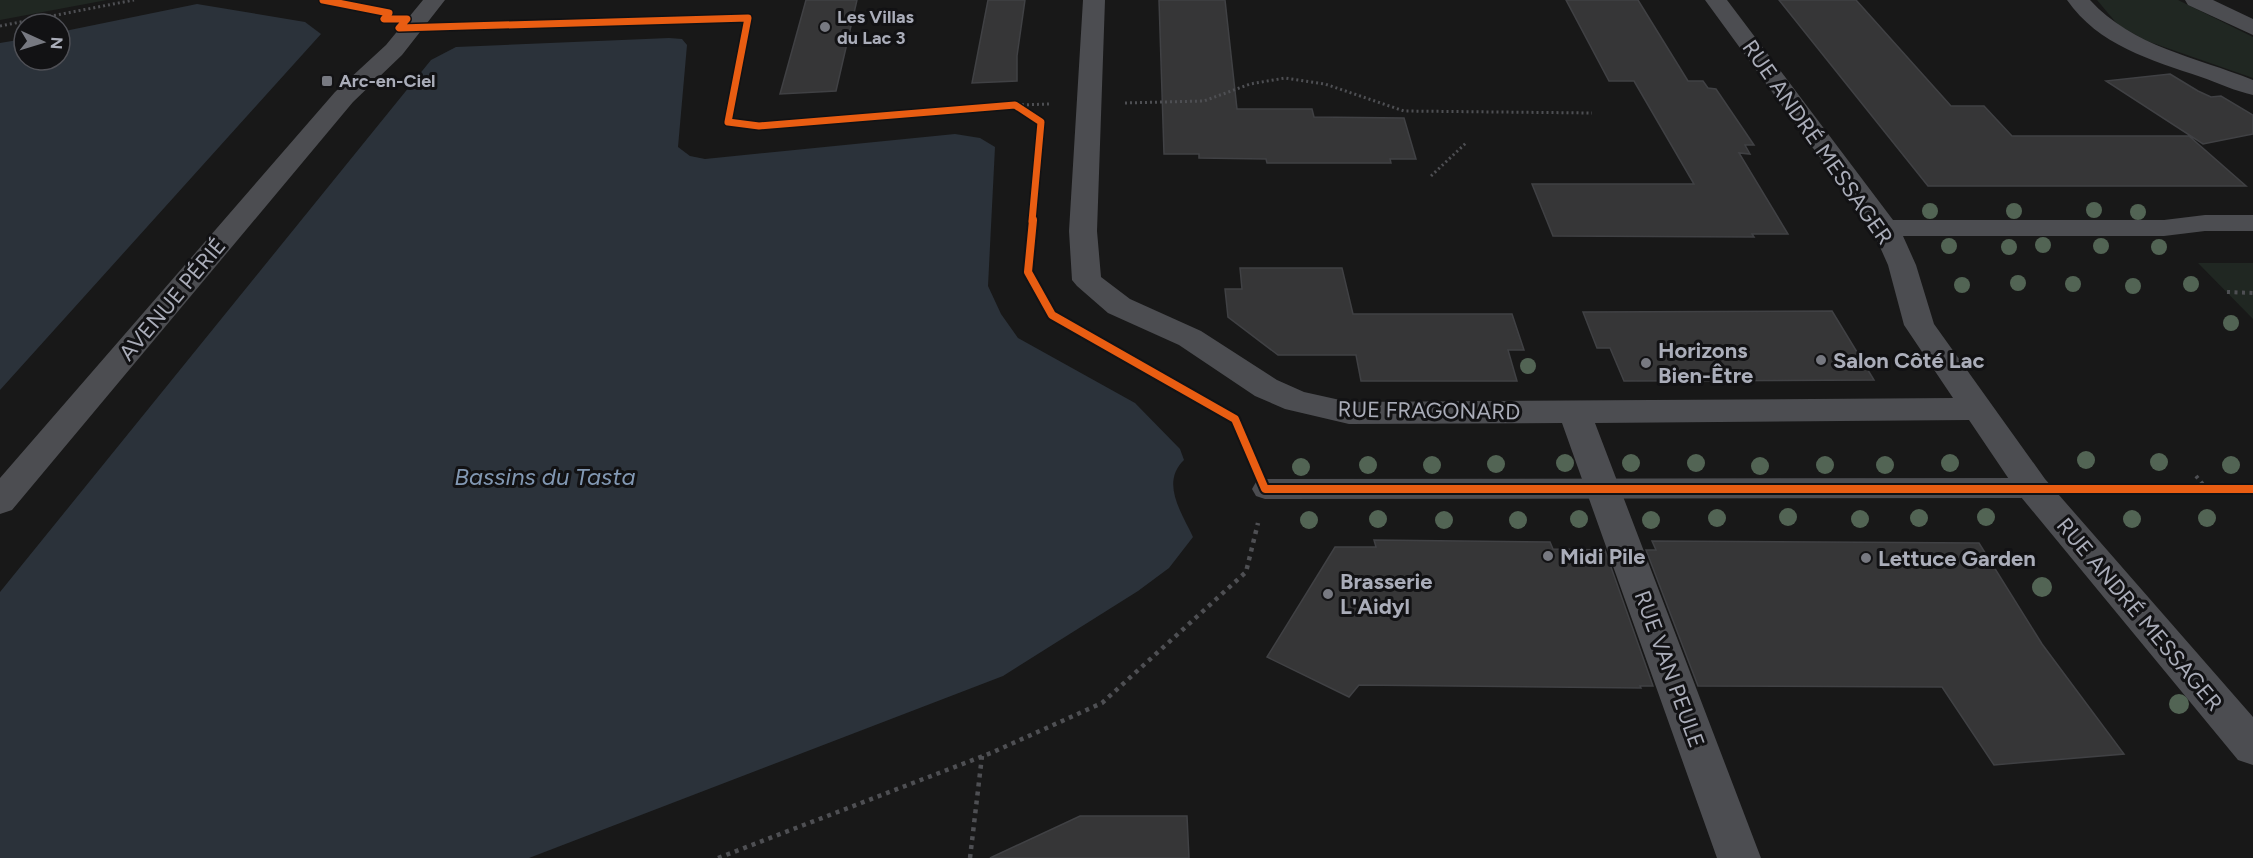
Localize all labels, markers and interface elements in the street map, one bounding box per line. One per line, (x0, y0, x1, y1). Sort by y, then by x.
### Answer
place label: Les Villas du Lac 3 (837, 6, 914, 49)
north arrow (12, 12, 72, 72)
marker: Les Villas du Lac 3 (818, 20, 832, 34)
street label: RUE ANDRÉ MESSAGER (1737, 35, 1899, 250)
text: N (47, 36, 66, 50)
place label: Arc-en-Ciel (339, 70, 436, 92)
marker: Arc-en-Ciel (320, 74, 334, 88)
street label: AVENUE PÉRIÉ (113, 233, 232, 366)
place label: Horizons Bien-Être (1658, 337, 1753, 389)
place label: Salon Côté Lac (1833, 347, 1984, 374)
marker: Salon Côté Lac (1814, 353, 1828, 367)
marker: Horizons Bien-Être (1639, 356, 1653, 370)
street label: RUE FRAGONARD (1338, 395, 1520, 426)
water label: Bassins du Tasta (454, 462, 636, 491)
street label: RUE ANDRÉ MESSAGER (2051, 512, 2228, 716)
place label: Midi Pile (1560, 543, 1645, 570)
place label: Lettuce Garden (1878, 545, 2036, 572)
marker: Midi Pile (1541, 549, 1555, 563)
marker: Lettuce Garden (1859, 551, 1873, 565)
place label: Brasserie L'Aidyl (1340, 568, 1432, 620)
marker: Brasserie L'Aidyl (1321, 587, 1335, 601)
street label: RUE VAN PEULE (1629, 587, 1710, 751)

